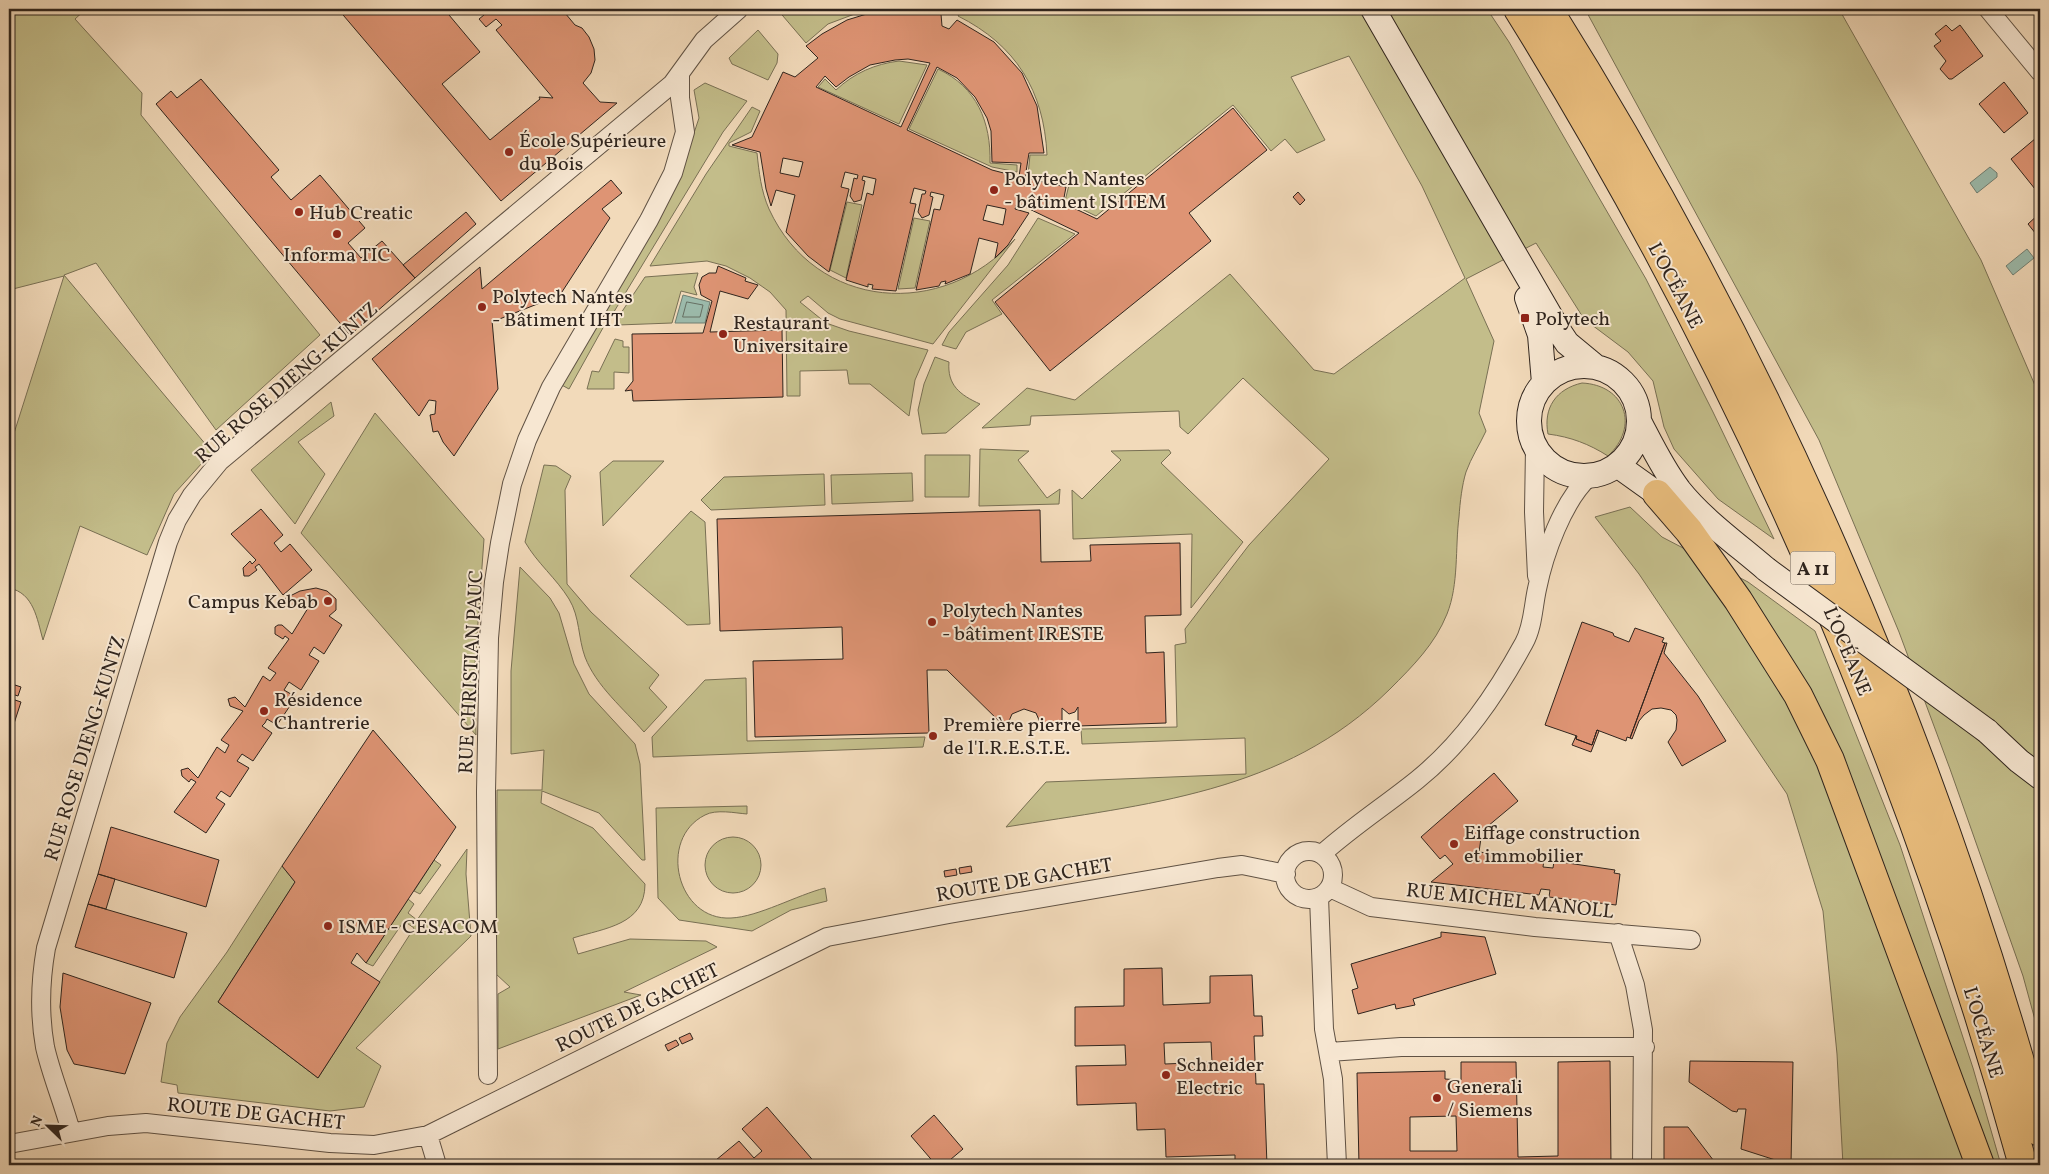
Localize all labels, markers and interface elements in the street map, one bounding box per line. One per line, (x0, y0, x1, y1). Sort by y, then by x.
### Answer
place label: École Supérieure du Bois (519, 128, 666, 179)
marker: École Supérieure du Bois (503, 146, 515, 158)
place label: Polytech Nantes - bâtiment ISITEM (1004, 166, 1166, 217)
marker: Polytech Nantes - bâtiment ISITEM (988, 184, 1000, 196)
place label: Hub Creatic (309, 200, 413, 228)
marker: Hub Creatic (293, 206, 305, 218)
marker: Informa TIC (331, 228, 343, 240)
street label: L’OCÉANE (1640, 238, 1709, 334)
place label: Informa TIC (283, 242, 391, 270)
place label: Polytech Nantes - Bâtiment IHT (492, 284, 633, 335)
street label: RUE ROSE DIENG-KUNTZ (190, 296, 385, 471)
marker: Polytech Nantes - Bâtiment IHT (476, 301, 488, 313)
place label: Polytech (1535, 306, 1610, 334)
place label: Restaurant Universitaire (733, 310, 848, 361)
marker: Polytech (1519, 312, 1531, 324)
marker: Restaurant Universitaire (717, 328, 729, 340)
road number: A 11 (1790, 552, 1836, 584)
street label: RUE CHRISTIAN PAUC (453, 570, 491, 775)
place label: Campus Kebab (188, 589, 318, 617)
marker: Campus Kebab (322, 595, 334, 607)
place label: Polytech Nantes - bâtiment IRESTE (942, 598, 1104, 649)
street label: L’OCÉANE (1815, 603, 1877, 701)
marker: Polytech Nantes - bâtiment IRESTE (926, 616, 938, 628)
street label: RUE ROSE DIENG-KUNTZ (38, 632, 134, 865)
place label: Résidence Chantrerie (274, 687, 370, 738)
marker: Résidence Chantrerie (258, 705, 270, 717)
place label: Première pierre de l'I.R.E.S.T.E. (943, 712, 1081, 763)
marker: Première pierre de l'I.R.E.S.T.E. (927, 730, 939, 742)
place label: Eiffage construction et immobilier (1464, 820, 1640, 871)
marker: Eiffage construction et immobilier (1448, 838, 1460, 850)
street label: ROUTE DE GACHET (934, 852, 1115, 910)
street label: RUE MICHEL MANOLL (1404, 877, 1615, 927)
place label: ISME - CESACOM (338, 914, 498, 942)
marker: ISME - CESACOM (322, 920, 334, 932)
street label: ROUTE DE GACHET (551, 957, 725, 1061)
street label: L’OCÉANE (1955, 983, 2009, 1082)
place label: Schneider Electric (1176, 1052, 1264, 1103)
marker: Schneider Electric (1160, 1069, 1172, 1081)
place label: Generali / Siemens (1447, 1074, 1533, 1125)
street label: ROUTE DE GACHET (165, 1092, 346, 1138)
marker: Generali / Siemens (1431, 1092, 1443, 1104)
north arrow (22, 1102, 72, 1152)
text: N (27, 1113, 48, 1130)

